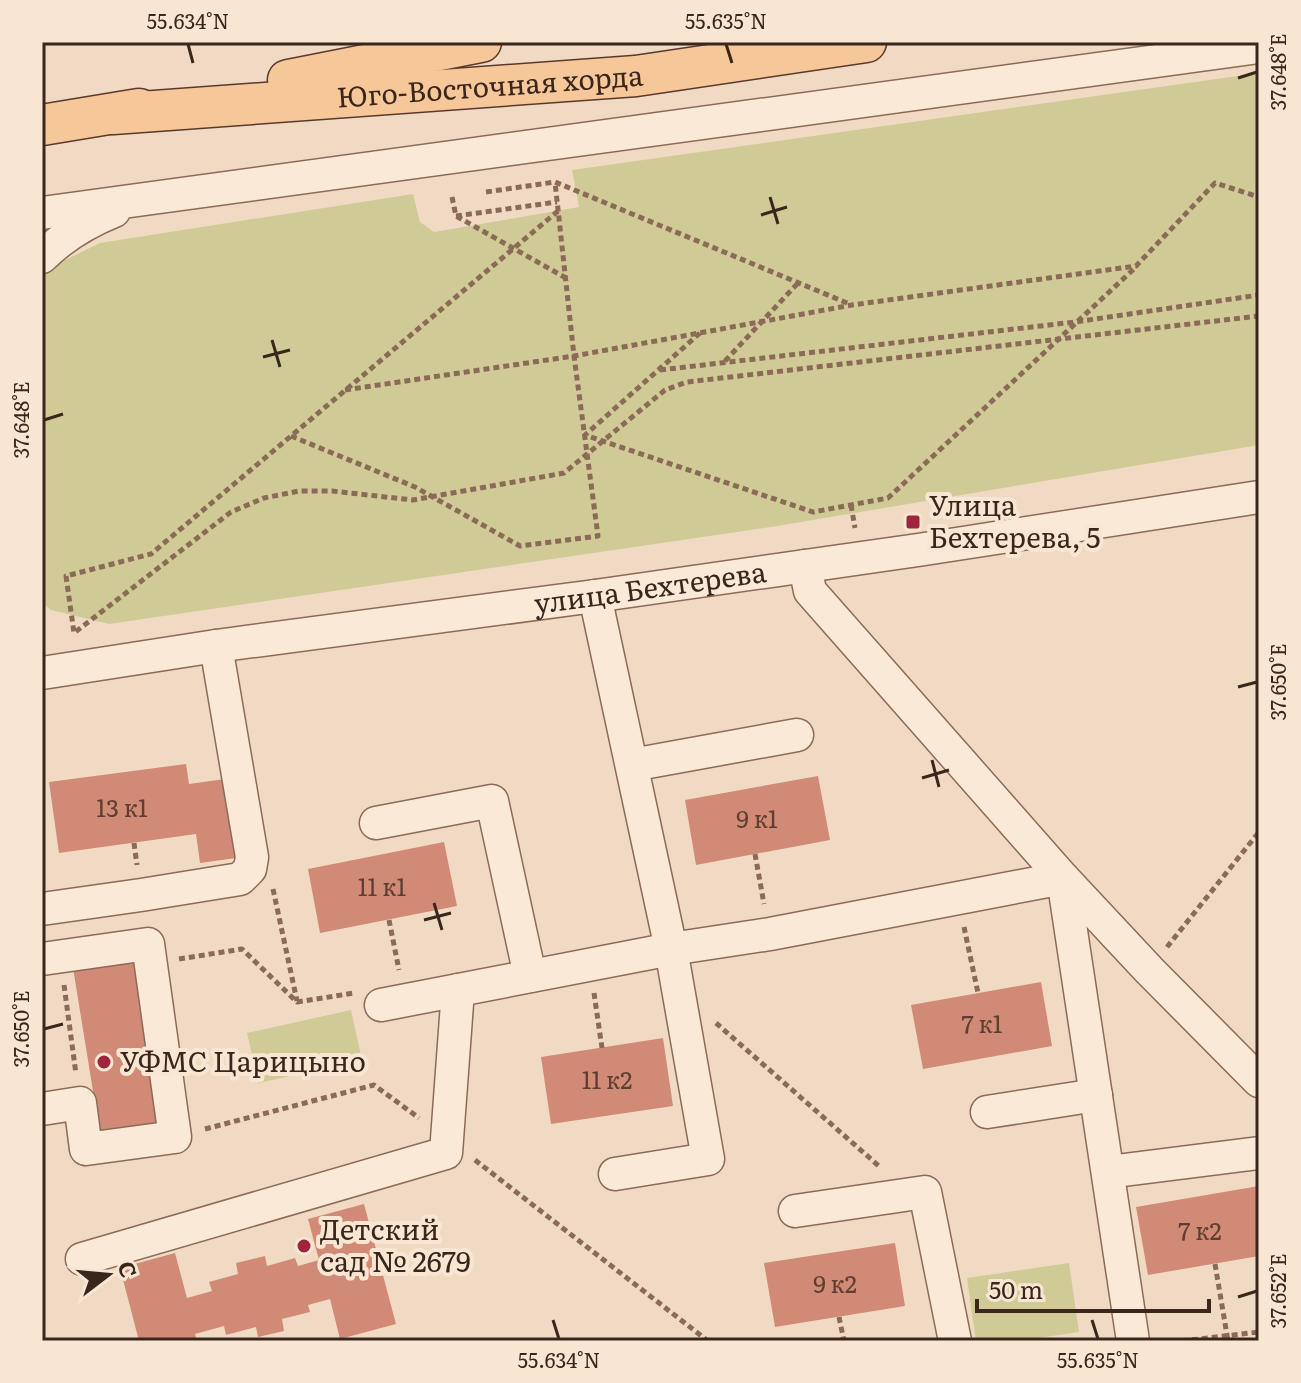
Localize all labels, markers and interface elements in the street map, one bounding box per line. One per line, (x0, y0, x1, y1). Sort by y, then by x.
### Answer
text: 55.634°N (147, 5, 229, 35)
text: 55.635°N (685, 5, 767, 35)
text: 37.648°E (1262, 33, 1292, 111)
street label: Юго-Восточная хорда (335, 53, 645, 117)
text: 37.648°E (5, 381, 35, 459)
place label: Улица Бехтерева, 5 (929, 483, 1101, 557)
marker: Улица Бехтерева, 5 (904, 513, 922, 531)
street label: улица Бехтерева (531, 549, 769, 623)
text: 37.650°E (1262, 644, 1292, 720)
house number: 13 к1 (96, 789, 148, 824)
house number: 9 к1 (736, 800, 778, 835)
house number: 11 к1 (358, 868, 406, 903)
text: 37.650°E (5, 991, 35, 1067)
house number: 7 к1 (962, 1005, 1003, 1040)
place label: УФМС Царицыно (120, 1039, 366, 1081)
marker: УФМС Царицыно (95, 1053, 113, 1071)
house number: 11 к2 (582, 1061, 632, 1096)
place label: Детский сад № 2679 (320, 1207, 471, 1281)
house number: 7 к2 (1178, 1212, 1222, 1247)
north arrow (68, 1235, 148, 1315)
marker: Детский сад № 2679 (295, 1237, 313, 1255)
text: 37.652°E (1262, 1253, 1292, 1329)
text: С (111, 1257, 147, 1281)
scale bar (977, 1263, 1209, 1313)
house number: 9 к2 (813, 1265, 857, 1300)
text: 50 m (989, 1271, 1043, 1306)
text: 55.634°N (518, 1344, 600, 1374)
text: 55.635°N (1057, 1344, 1139, 1374)

